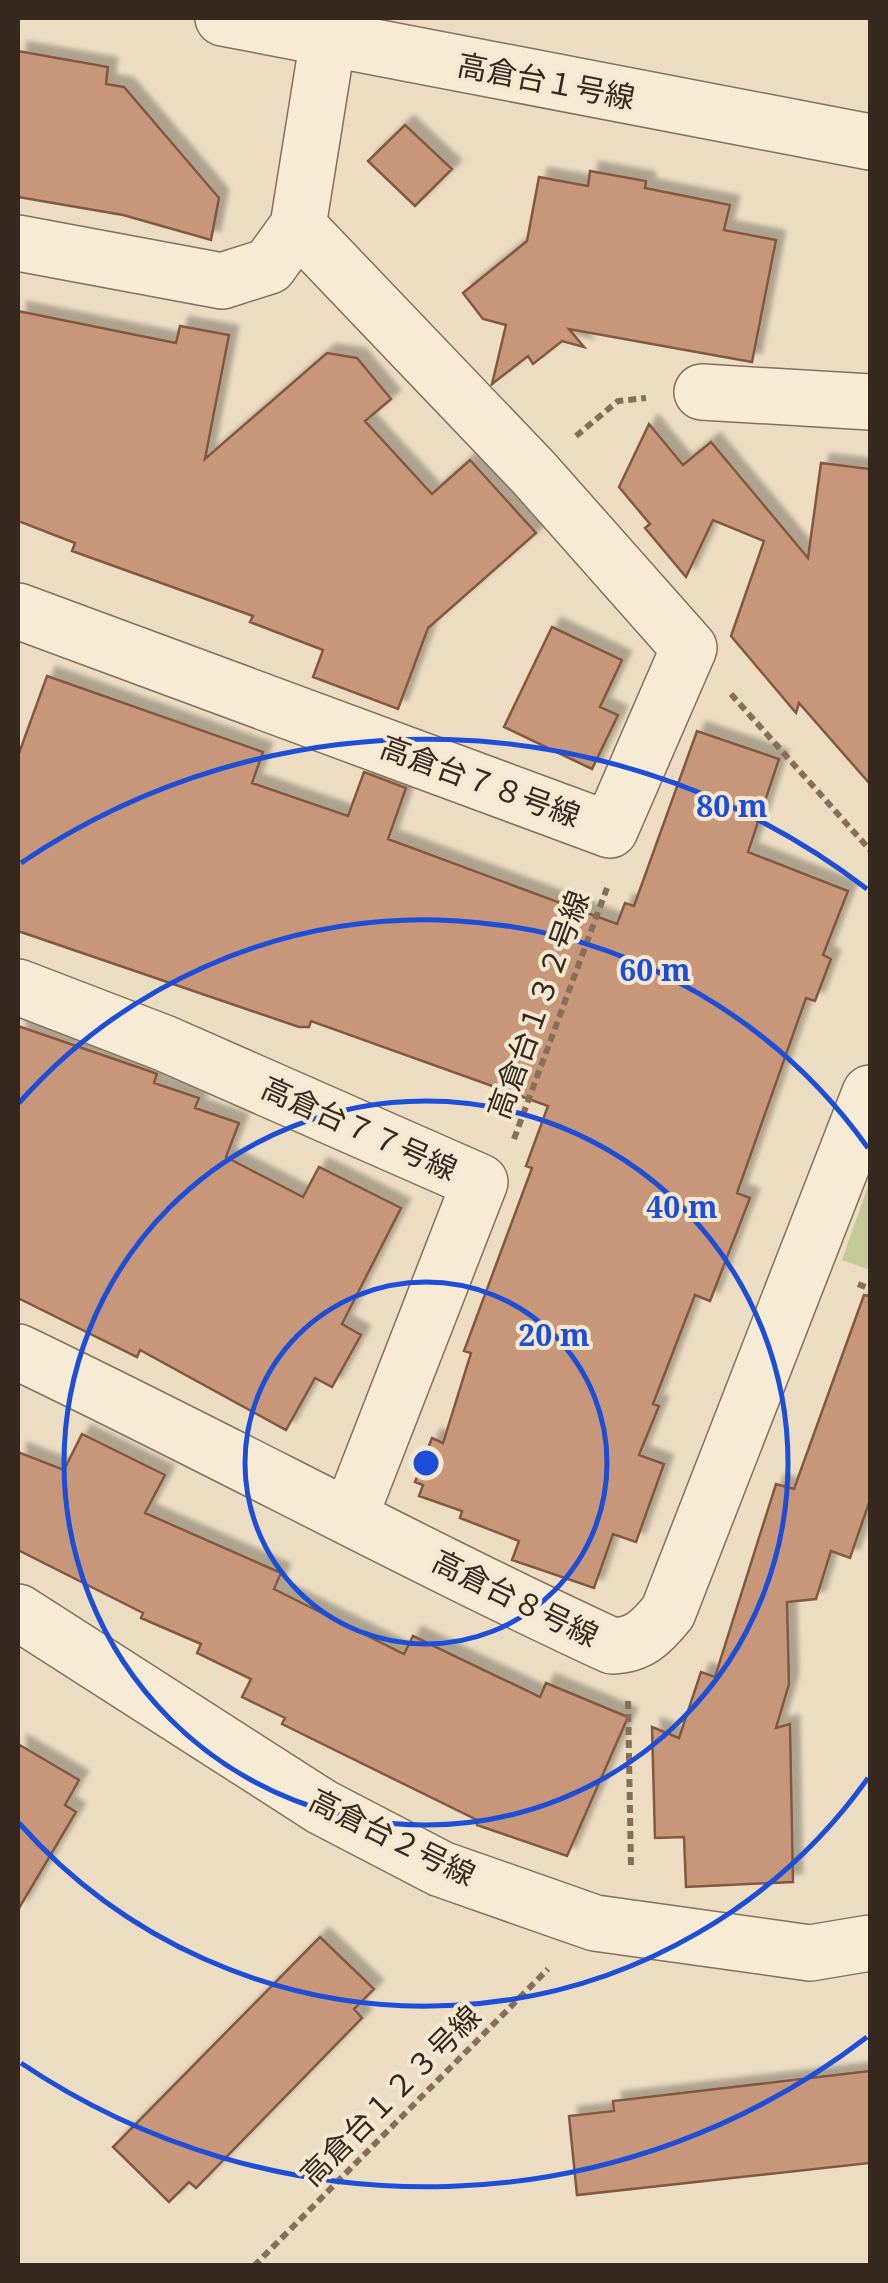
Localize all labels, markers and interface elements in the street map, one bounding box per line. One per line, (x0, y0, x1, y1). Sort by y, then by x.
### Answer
street label: 高倉台１号線 (454, 43, 639, 118)
street label: 高倉台７８号線 (375, 725, 586, 836)
text: 80 m (696, 785, 768, 826)
street label: 高倉台１３２号線 (477, 885, 598, 1124)
text: 60 m (619, 949, 691, 990)
street label: 高倉台７７号線 (255, 1066, 464, 1189)
text: 40 m (646, 1186, 718, 1227)
text: 20 m (518, 1314, 590, 1355)
centre of rings (408, 1445, 444, 1481)
street label: 高倉台８号線 (426, 1540, 606, 1656)
street label: 高倉台２号線 (303, 1779, 483, 1895)
street label: 高倉台１２３号線 (291, 1996, 489, 2194)

